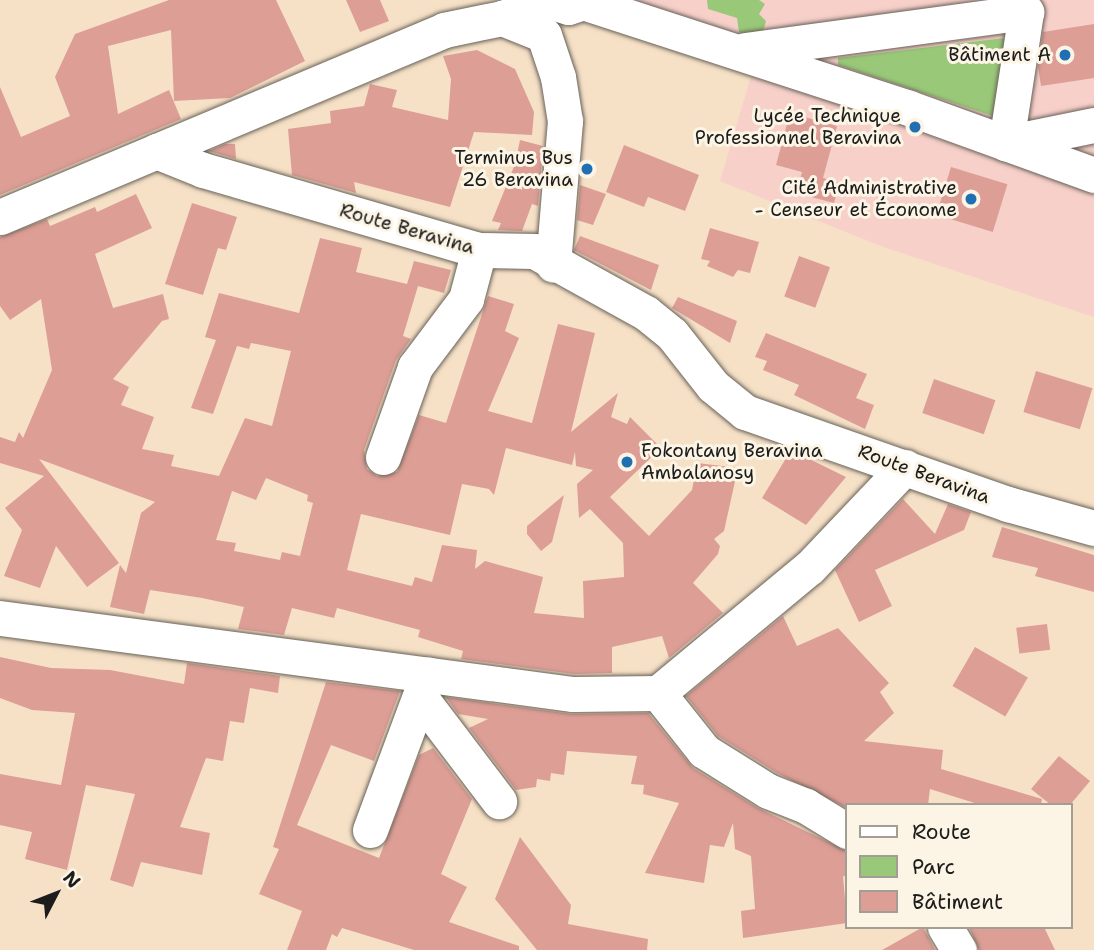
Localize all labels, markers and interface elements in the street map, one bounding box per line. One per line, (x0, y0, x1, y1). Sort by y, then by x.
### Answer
place label: Bâtiment A (948, 44, 1051, 66)
marker: Bâtiment A (1057, 47, 1073, 63)
place label: Lycée Technique Professionnel Beravina (695, 105, 901, 149)
marker: Lycée Technique Professionnel Beravina (907, 119, 923, 135)
place label: Terminus Bus 26 Beravina (454, 147, 573, 191)
marker: Terminus Bus 26 Beravina (579, 161, 595, 177)
place label: Cité Administrative - Censeur et Économe (755, 177, 957, 221)
marker: Cité Administrative - Censeur et Économe (963, 191, 979, 207)
street label: Route Beravina (337, 199, 477, 259)
place label: Fokontany Beravina Ambalanosy (641, 440, 823, 484)
street label: Route Beravina (855, 440, 993, 508)
marker: Fokontany Beravina Ambalanosy (619, 454, 635, 470)
legend (846, 803, 1073, 929)
text: Route (912, 818, 971, 846)
text: Parc (912, 853, 955, 881)
north arrow (21, 859, 91, 929)
text: N (58, 866, 86, 894)
text: Bâtiment (912, 888, 1003, 916)

